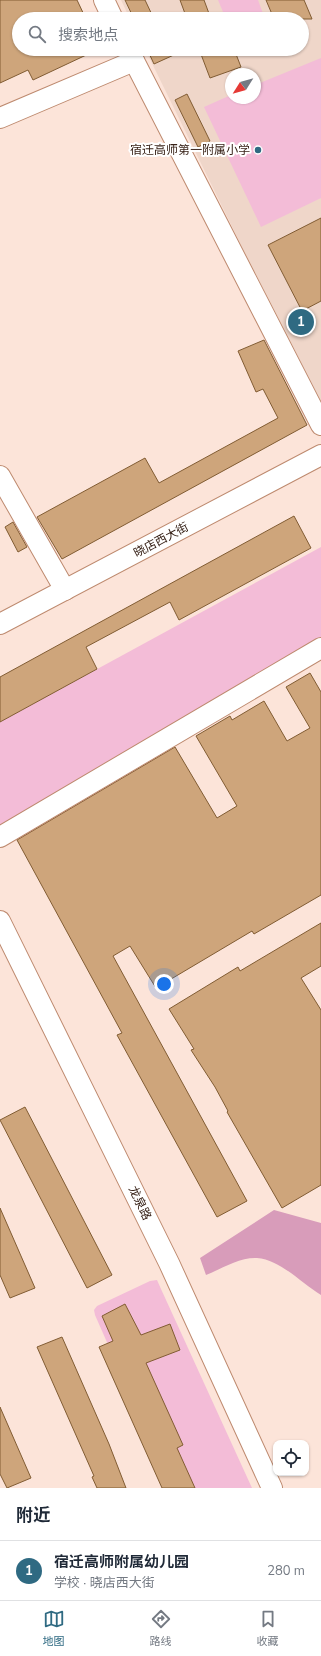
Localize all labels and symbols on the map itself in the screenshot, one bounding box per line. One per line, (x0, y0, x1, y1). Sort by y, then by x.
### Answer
north arrow (225, 68, 261, 104)
place label: 宿迁高师第一附属小学 (130, 142, 250, 158)
marker: 宿迁高师第一附属小学 (253, 145, 263, 155)
pin: 1 (288, 307, 314, 337)
street label: 晓店西大街 (131, 519, 191, 561)
your location (154, 974, 174, 994)
street label: 龙泉路 (125, 1183, 155, 1223)

